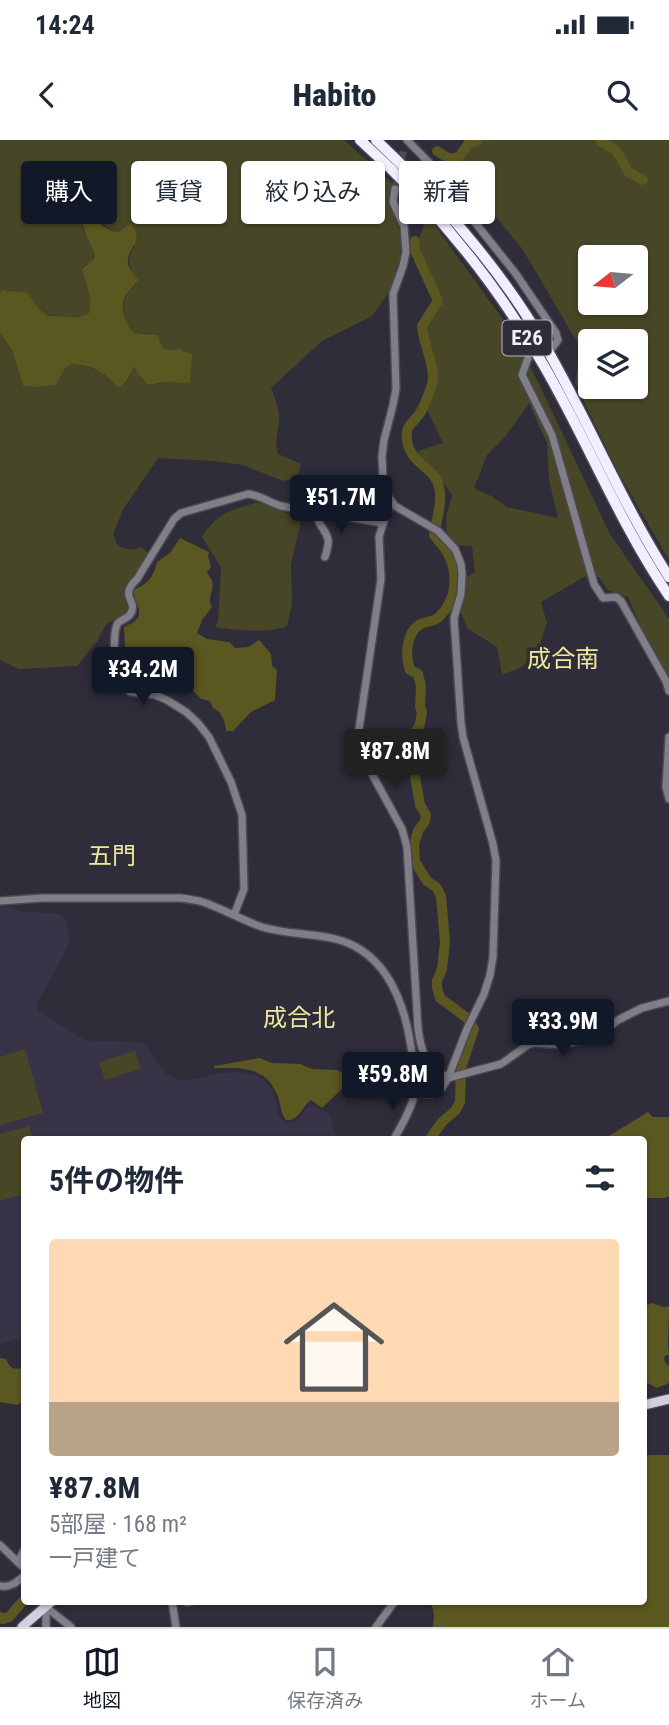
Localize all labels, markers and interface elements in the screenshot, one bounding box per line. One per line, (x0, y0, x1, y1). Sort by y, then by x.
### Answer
text: 14:24 (35, 10, 95, 40)
icon: back (28, 76, 66, 114)
text: Habito (293, 76, 376, 114)
icon: search (603, 76, 641, 114)
chip: 購入 (21, 161, 117, 224)
chip: 賃貸 (131, 161, 227, 224)
chip: 絞り込み (241, 161, 385, 224)
chip: 新着 (399, 161, 495, 224)
north arrow (578, 245, 648, 315)
map controls (578, 245, 648, 399)
road number: E26 (503, 320, 552, 356)
button: layers (578, 329, 648, 399)
pin: ¥51.7M (284, 476, 398, 535)
text: ¥51.7M (306, 484, 376, 511)
district label: 成合南 (527, 645, 599, 673)
pin: ¥34.2M (86, 648, 200, 707)
text: ¥34.2M (108, 656, 178, 683)
pin: ¥87.8M (338, 730, 452, 789)
text: ¥87.8M (360, 738, 430, 765)
district label: 五門 (88, 842, 136, 870)
pin: ¥33.9M (506, 1000, 620, 1059)
district label: 成合北 (263, 1004, 335, 1032)
text: ¥33.9M (528, 1008, 598, 1035)
pin: ¥59.8M (336, 1052, 450, 1112)
text: ¥59.8M (358, 1061, 428, 1088)
icon: filters (581, 1159, 619, 1197)
text: 5件の物件 (49, 1163, 184, 1198)
icon: home (271, 1284, 397, 1410)
text: ¥87.8M (49, 1470, 140, 1505)
text: 5部屋 · 168 m² (49, 1511, 187, 1538)
text: 一戸建て (49, 1545, 141, 1572)
tab: 地図 (83, 1643, 121, 1712)
tab: 保存済み (287, 1643, 363, 1712)
tab: ホーム (529, 1643, 586, 1712)

